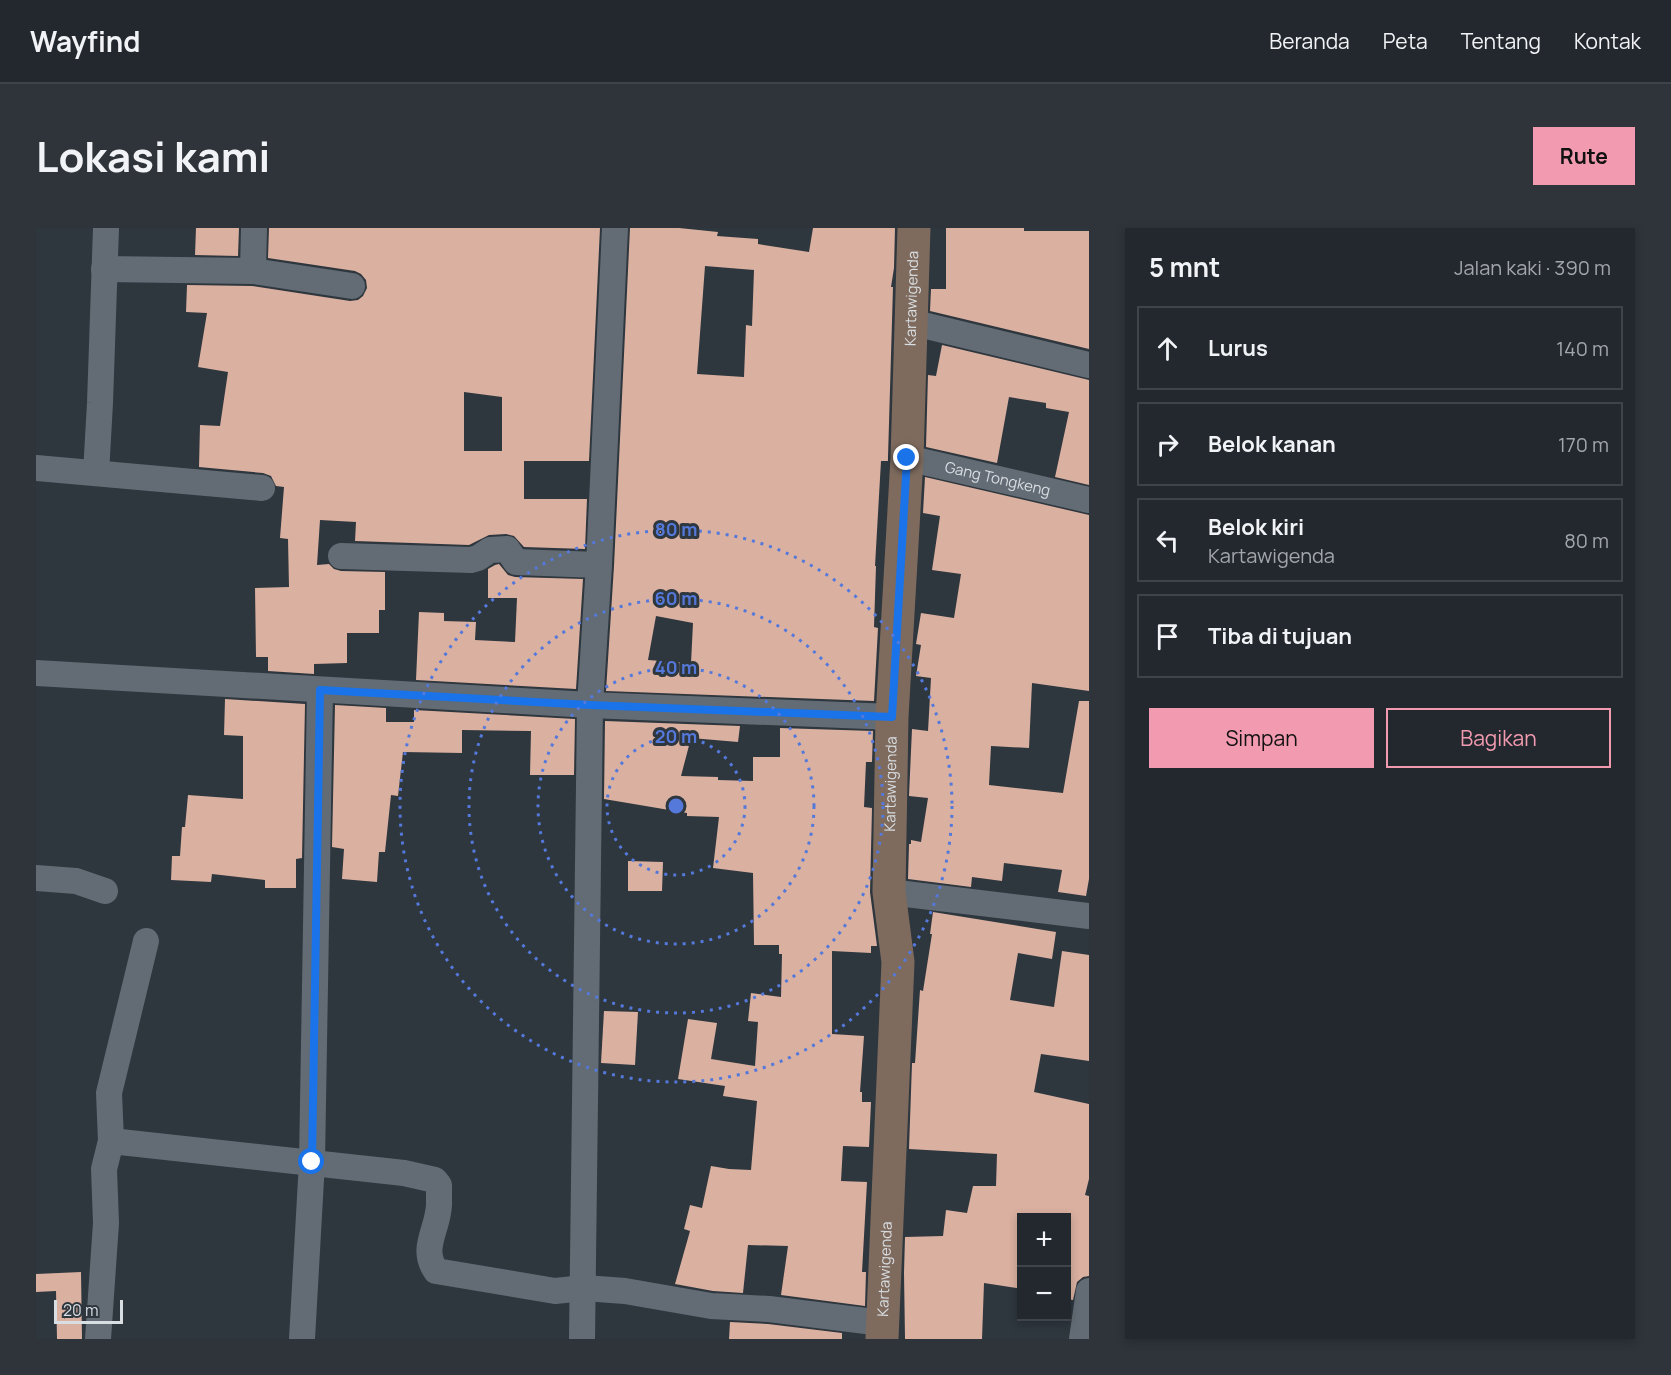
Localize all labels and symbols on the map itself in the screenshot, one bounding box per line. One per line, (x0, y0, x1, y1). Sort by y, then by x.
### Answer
street label: Kartawigenda (899, 250, 923, 346)
route end (893, 444, 919, 470)
street label: Gang Tongkeng (943, 456, 1053, 501)
text: 80 m (655, 517, 697, 541)
text: 60 m (655, 586, 697, 610)
text: 40 m (655, 655, 697, 679)
text: 20 m (655, 724, 697, 748)
street label: Kartawigenda (879, 736, 902, 832)
centre of rings (666, 796, 686, 816)
route start (298, 1148, 324, 1174)
street label: Kartawigenda (872, 1221, 897, 1317)
scale bar (54, 1297, 123, 1324)

